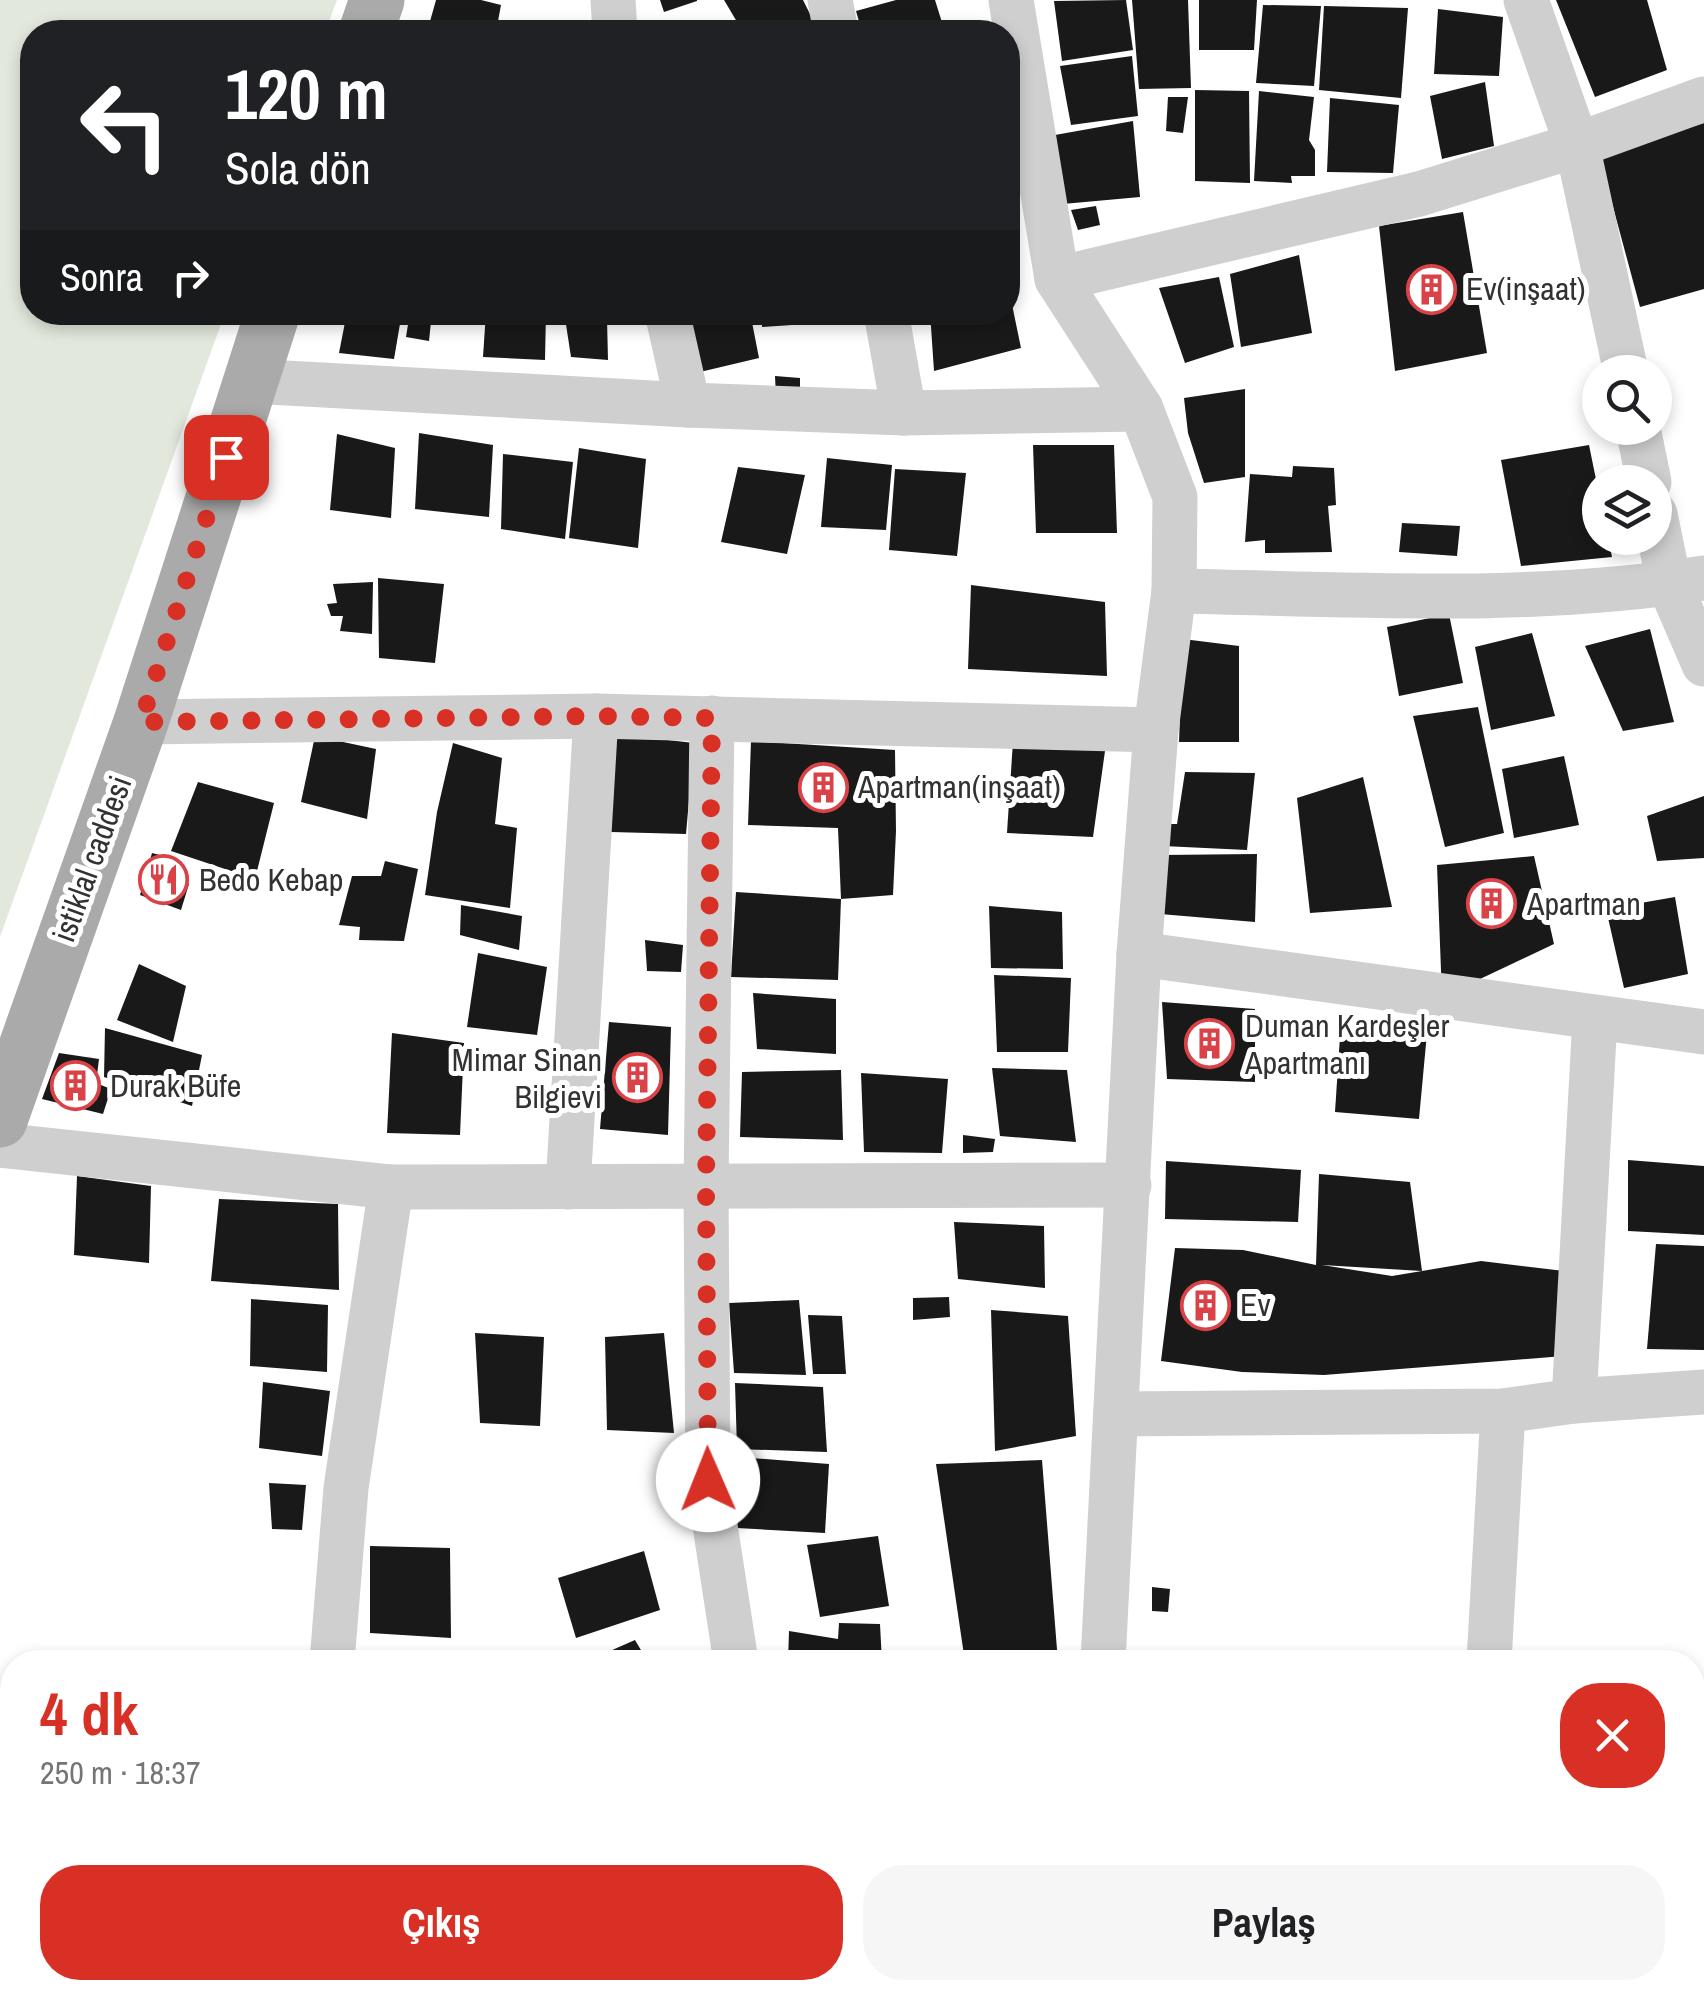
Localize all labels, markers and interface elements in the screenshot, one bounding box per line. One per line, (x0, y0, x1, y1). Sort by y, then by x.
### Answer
text: 120 m (225, 47, 388, 141)
icon: left (60, 60, 190, 190)
text: Sola dön (225, 137, 371, 198)
icon: right (163, 250, 218, 305)
text: Sonra (60, 252, 143, 303)
building icon: Ev(inşaat) (1405, 263, 1457, 315)
place label: Ev(inşaat) (1466, 267, 1586, 310)
map controls (1582, 355, 1672, 555)
button: search (1582, 355, 1672, 445)
pin (184, 415, 269, 500)
icon: arrive (199, 430, 254, 485)
button: layers (1582, 465, 1672, 555)
building icon: Apartman(inşaat) (797, 761, 849, 813)
place label: Apartman(inşaat) (857, 765, 1061, 808)
street label: istiklal caddesi (42, 770, 141, 948)
restaurant icon: Bedo Kebap (138, 854, 190, 906)
place label: Bedo Kebap (199, 858, 343, 901)
building icon: Apartman (1466, 878, 1518, 930)
place label: Apartman (1526, 882, 1641, 925)
place label: Duman Kardeşler Apartmanı (1244, 1004, 1449, 1084)
building icon: Duman Kardeşler Apartmanı (1184, 1018, 1236, 1070)
place label: Mimar Sinan Bilgievi (452, 1038, 602, 1118)
building icon: Mimar Sinan Bilgievi (611, 1052, 663, 1104)
building icon: Durak Büfe (49, 1060, 101, 1112)
place label: Durak Büfe (110, 1064, 241, 1107)
building icon: Ev (1179, 1279, 1231, 1331)
place label: Ev (1240, 1283, 1271, 1326)
position arrow (656, 1428, 760, 1532)
text: 4 dk (40, 1673, 138, 1754)
button: close (1560, 1683, 1665, 1788)
text: 250 m · 18:37 (40, 1751, 200, 1794)
button: Çıkış (40, 1865, 843, 1980)
button: Paylaş (863, 1865, 1665, 1980)

